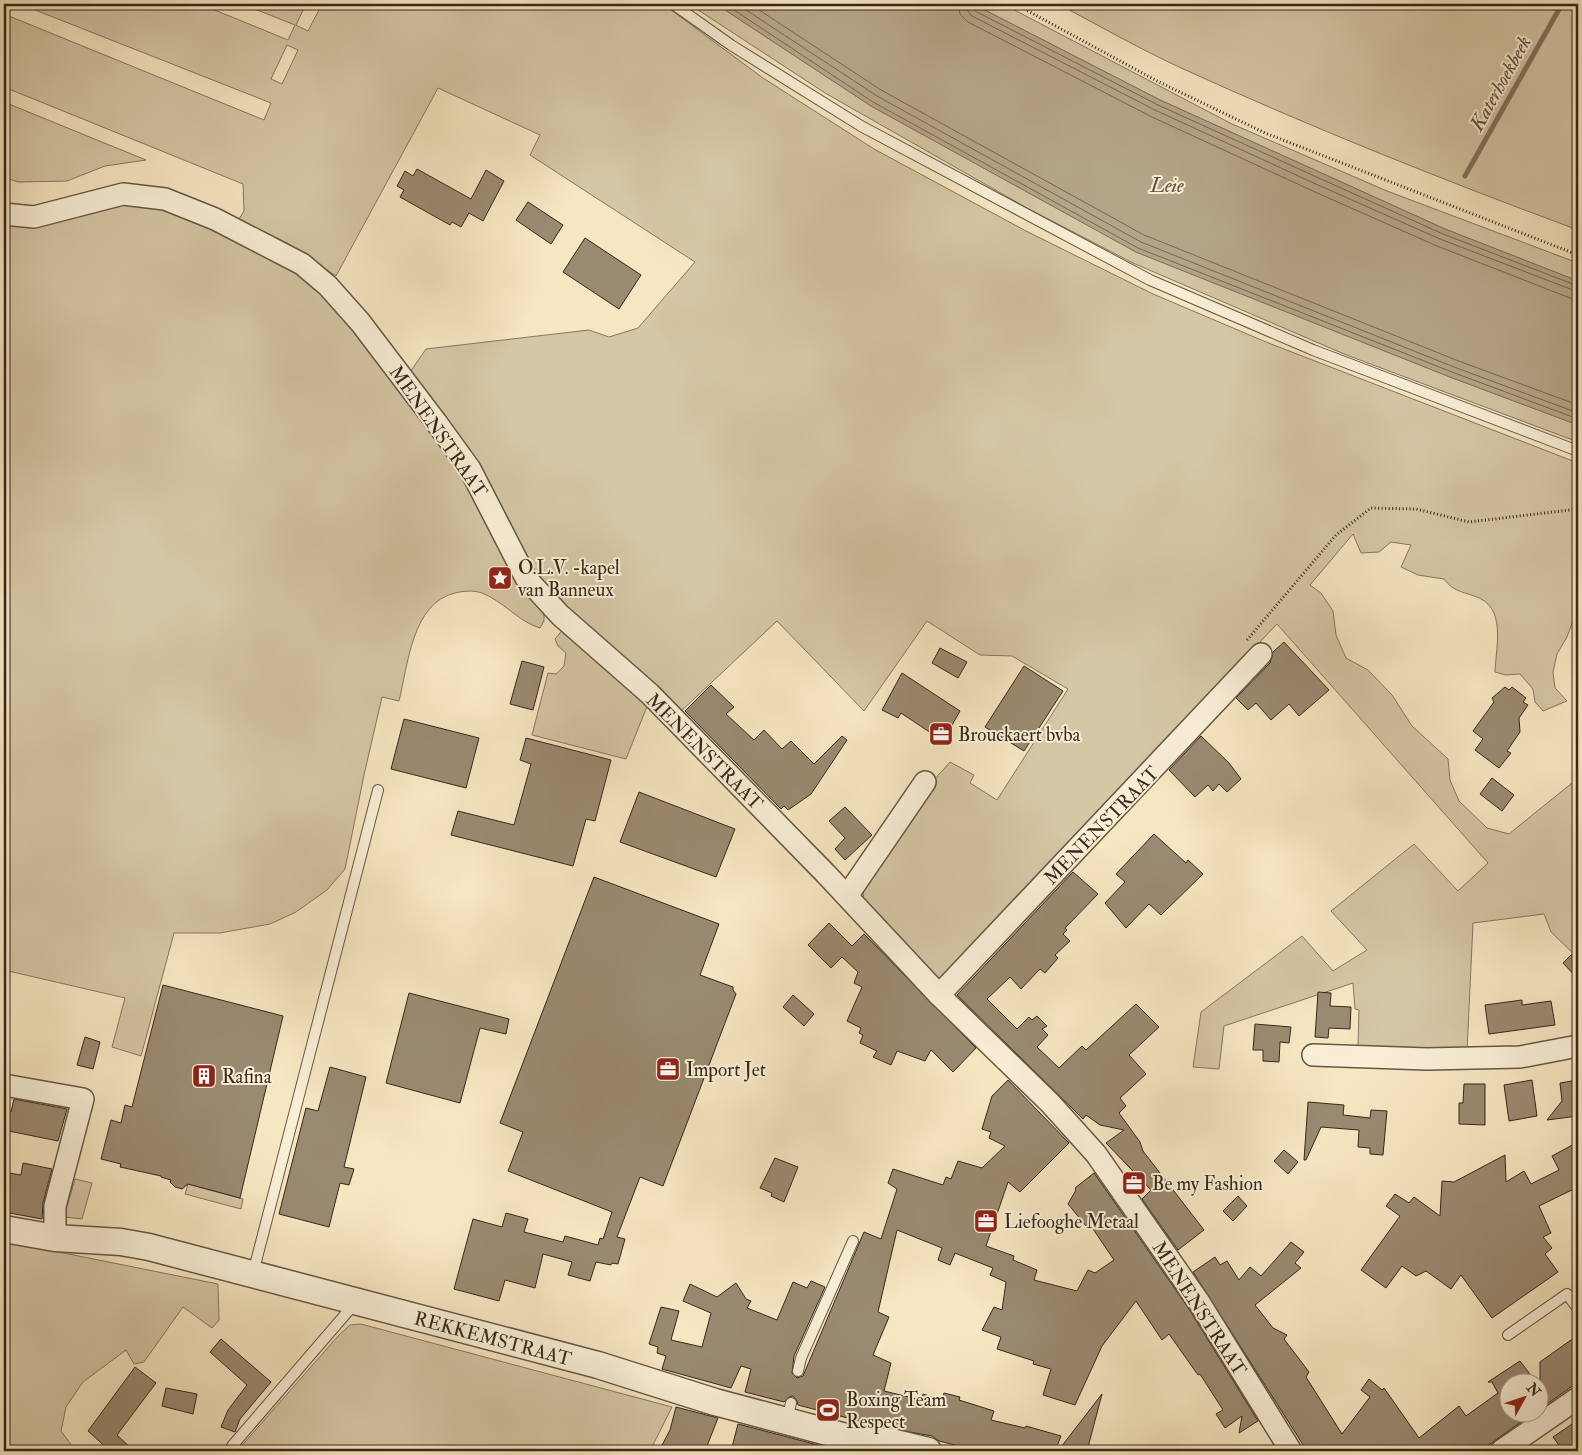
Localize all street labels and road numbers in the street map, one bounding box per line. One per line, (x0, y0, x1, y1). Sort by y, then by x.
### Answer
street label: MENENSTRAAT (384, 361, 493, 502)
street label: MENENSTRAAT (641, 688, 768, 815)
street label: MENENSTRAAT (1039, 761, 1164, 890)
street label: MENENSTRAAT (1147, 1237, 1252, 1380)
street label: REKKEMSTRAAT (411, 1306, 574, 1371)

